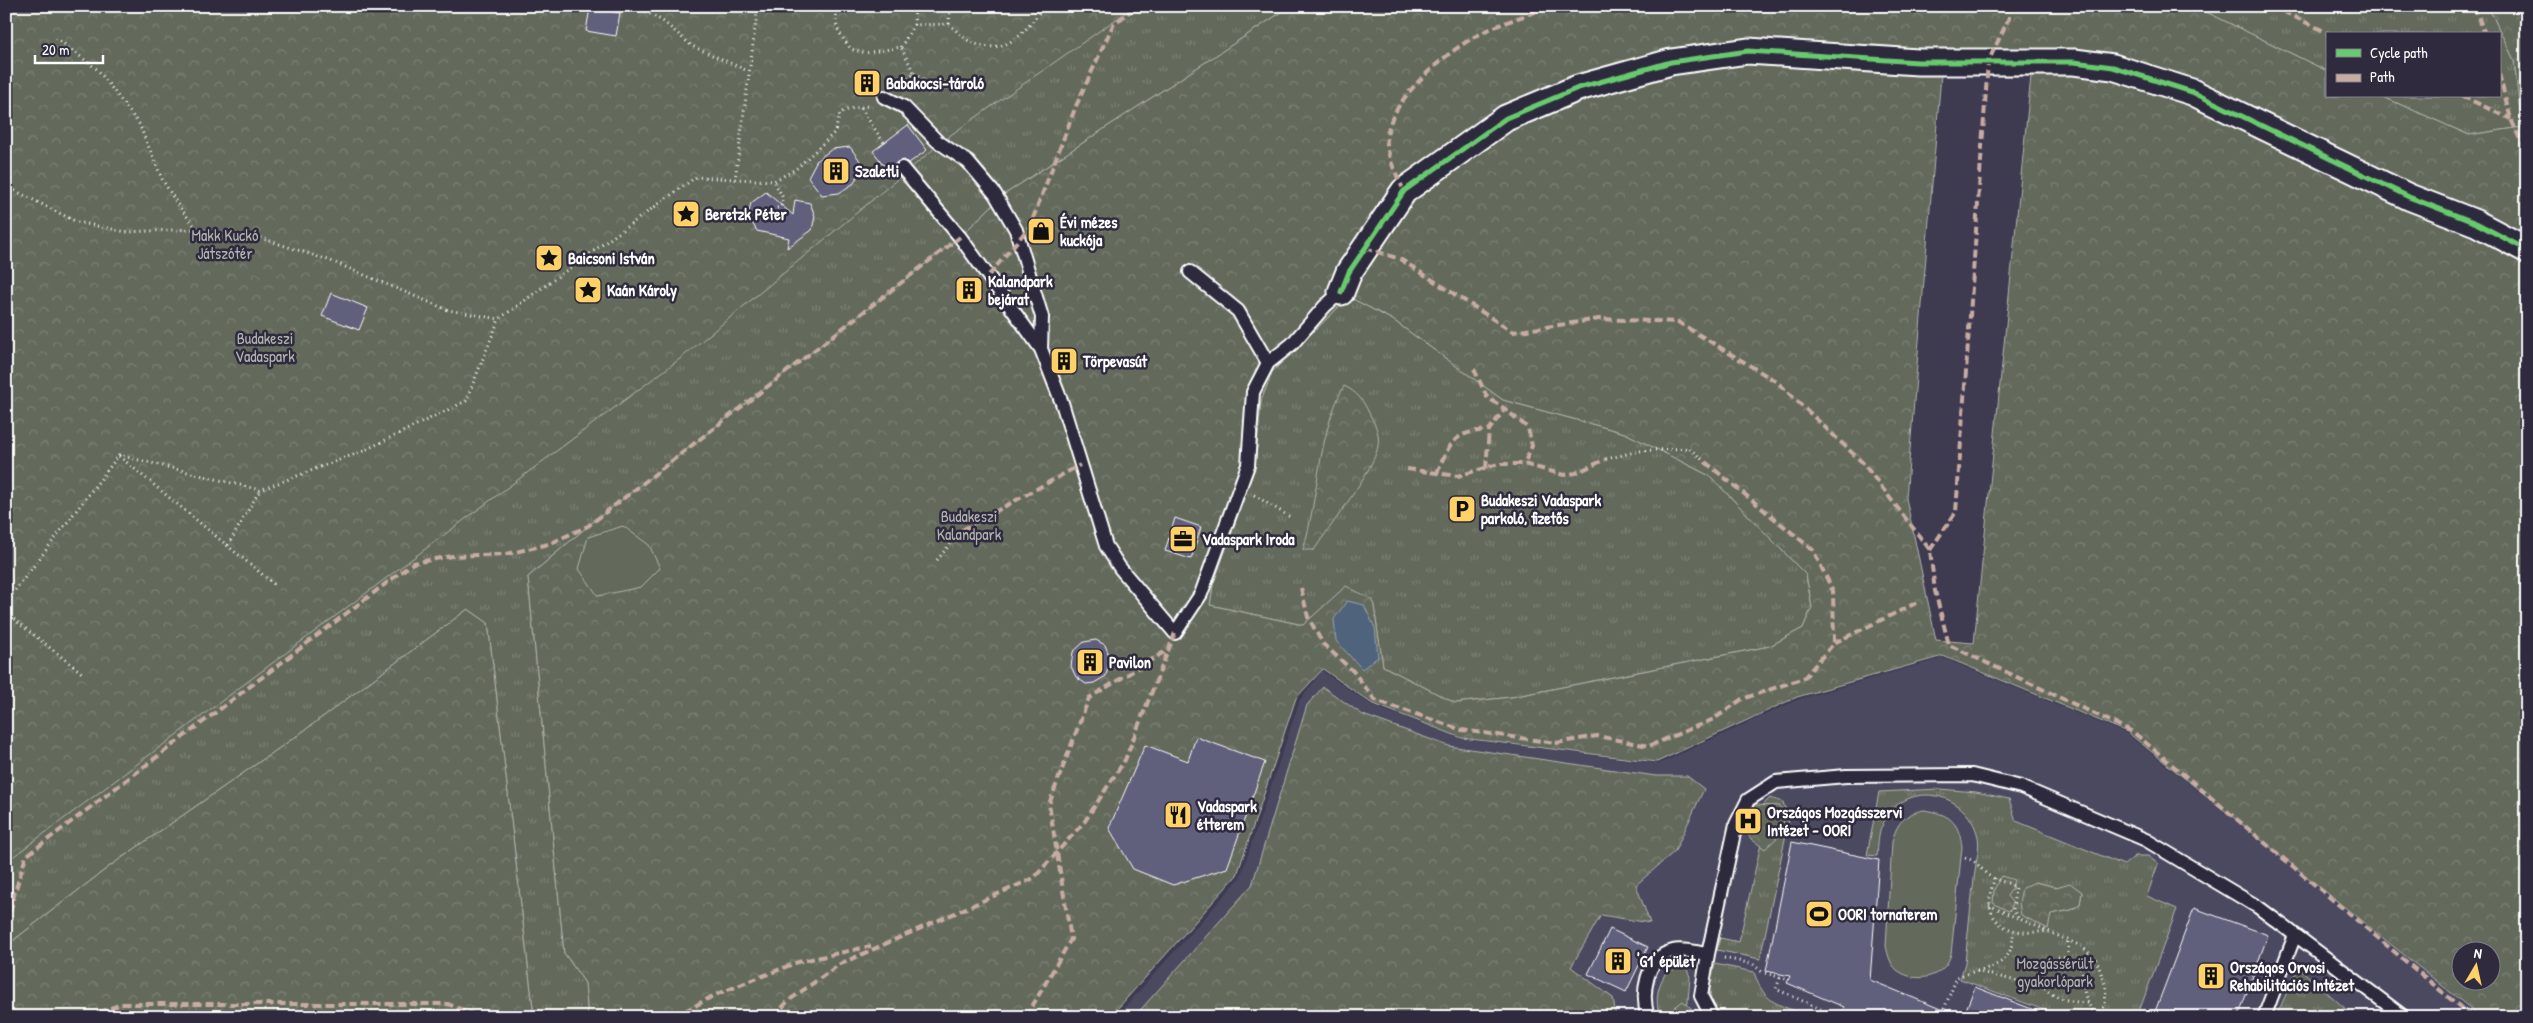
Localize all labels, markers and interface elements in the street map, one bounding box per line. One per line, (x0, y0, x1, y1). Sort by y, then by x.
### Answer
scale bar (35, 32, 102, 64)
legend (2326, 32, 2500, 98)
text: 20 m (42, 39, 69, 60)
text: Cycle path (2370, 42, 2428, 63)
text: Path (2370, 66, 2395, 87)
building icon: Babakocsi-tároló (852, 68, 882, 98)
place label: Babakocsi-tároló (886, 72, 984, 94)
building icon: Szaletli (821, 156, 851, 186)
place label: Szaletli (855, 160, 899, 182)
place icon: Beretzk Péter (671, 199, 701, 229)
place label: Beretzk Péter (705, 203, 788, 225)
place label: Évi mézes kuckója (1060, 211, 1118, 251)
shop icon: Évi mézes kuckója (1026, 216, 1056, 246)
park label: Makk Kuckó Játszótér (192, 224, 259, 264)
place icon: Baicsoni István (534, 243, 564, 273)
place label: Baicsoni István (568, 247, 655, 269)
place label: Kalandpark bejárat (988, 270, 1053, 310)
place icon: Kaán Károly (573, 275, 603, 305)
building icon: Kalandpark bejárat (954, 275, 984, 305)
place label: Kaán Károly (607, 279, 677, 302)
park label: Budakeszi Vadaspark (235, 327, 295, 367)
building icon: Törpevasút (1049, 346, 1079, 376)
place label: Törpevasút (1082, 350, 1148, 373)
place label: Budakeszi Vadaspark parkoló, fizetős (1481, 489, 1602, 530)
parking icon: Budakeszi Vadaspark parkoló, fizetős (1447, 494, 1477, 524)
park label: Budakeszi Kalandpark (937, 505, 1002, 545)
office icon: Vadaspark Iroda (1168, 524, 1198, 554)
place label: Vadaspark Iroda (1202, 528, 1295, 551)
building icon: Pavilon (1075, 647, 1105, 677)
place label: Pavilon (1109, 651, 1151, 673)
place label: Vadaspark étterem (1197, 795, 1257, 835)
restaurant icon: Vadaspark étterem (1163, 800, 1193, 830)
place label: Országos Mozgásszervi Intézet - OORI (1767, 801, 1903, 841)
hospital icon: Országos Mozgásszervi Intézet - OORI (1733, 806, 1763, 836)
sports icon: OORI tornaterem (1804, 899, 1834, 929)
place label: OORI tornaterem (1838, 903, 1938, 925)
north arrow (2450, 940, 2500, 990)
text: N (2473, 943, 2484, 963)
building icon: 'G1' épület (1603, 946, 1633, 976)
place label: 'G1' épület (1637, 950, 1696, 973)
park label: Mozgássérült gyakorlópark (2016, 952, 2094, 992)
place label: Országos Orvosi Rehabilitációs Intézet (2230, 956, 2355, 996)
building icon: Országos Orvosi Rehabilitációs Intézet (2196, 961, 2226, 991)

